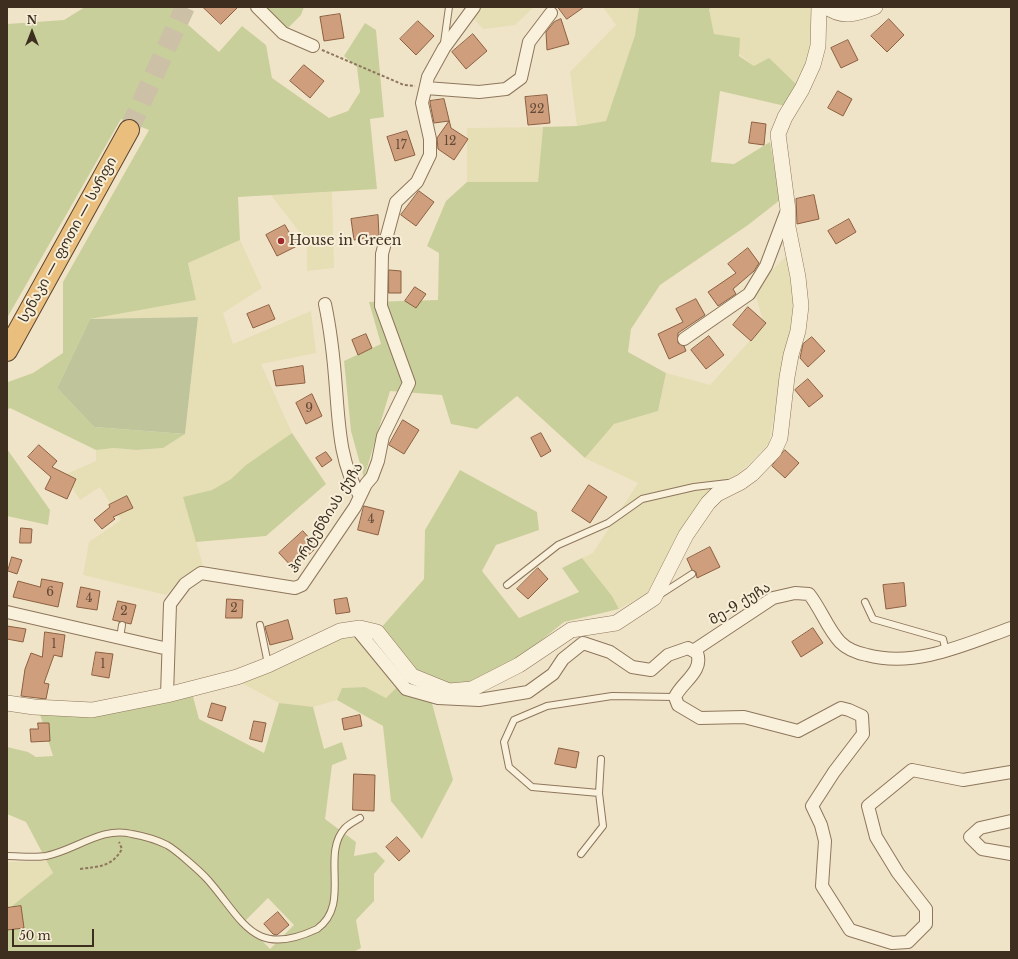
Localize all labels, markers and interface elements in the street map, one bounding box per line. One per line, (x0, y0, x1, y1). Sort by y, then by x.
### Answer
north arrow (12, 12, 52, 52)
text: N (27, 13, 37, 27)
house number: 22 (530, 103, 544, 117)
house number: 12 (444, 135, 456, 149)
house number: 17 (395, 139, 407, 153)
street label: სენაკი — ფოთი — სარფი (15, 154, 121, 326)
place label: House in Green (289, 233, 401, 249)
marker: House in Green (276, 236, 286, 246)
house number: 9 (305, 402, 313, 416)
street label: ჰორტენზიას ქუჩა (285, 460, 367, 576)
house number: 4 (367, 513, 375, 527)
street label: მე-9 ქუჩა (706, 579, 774, 629)
house number: 6 (46, 586, 54, 600)
house number: 4 (85, 592, 93, 606)
house number: 2 (230, 602, 238, 616)
house number: 2 (120, 605, 128, 619)
house number: 1 (51, 638, 57, 652)
house number: 1 (100, 658, 106, 672)
scale bar (14, 921, 96, 947)
text: 50 m (19, 928, 51, 943)

